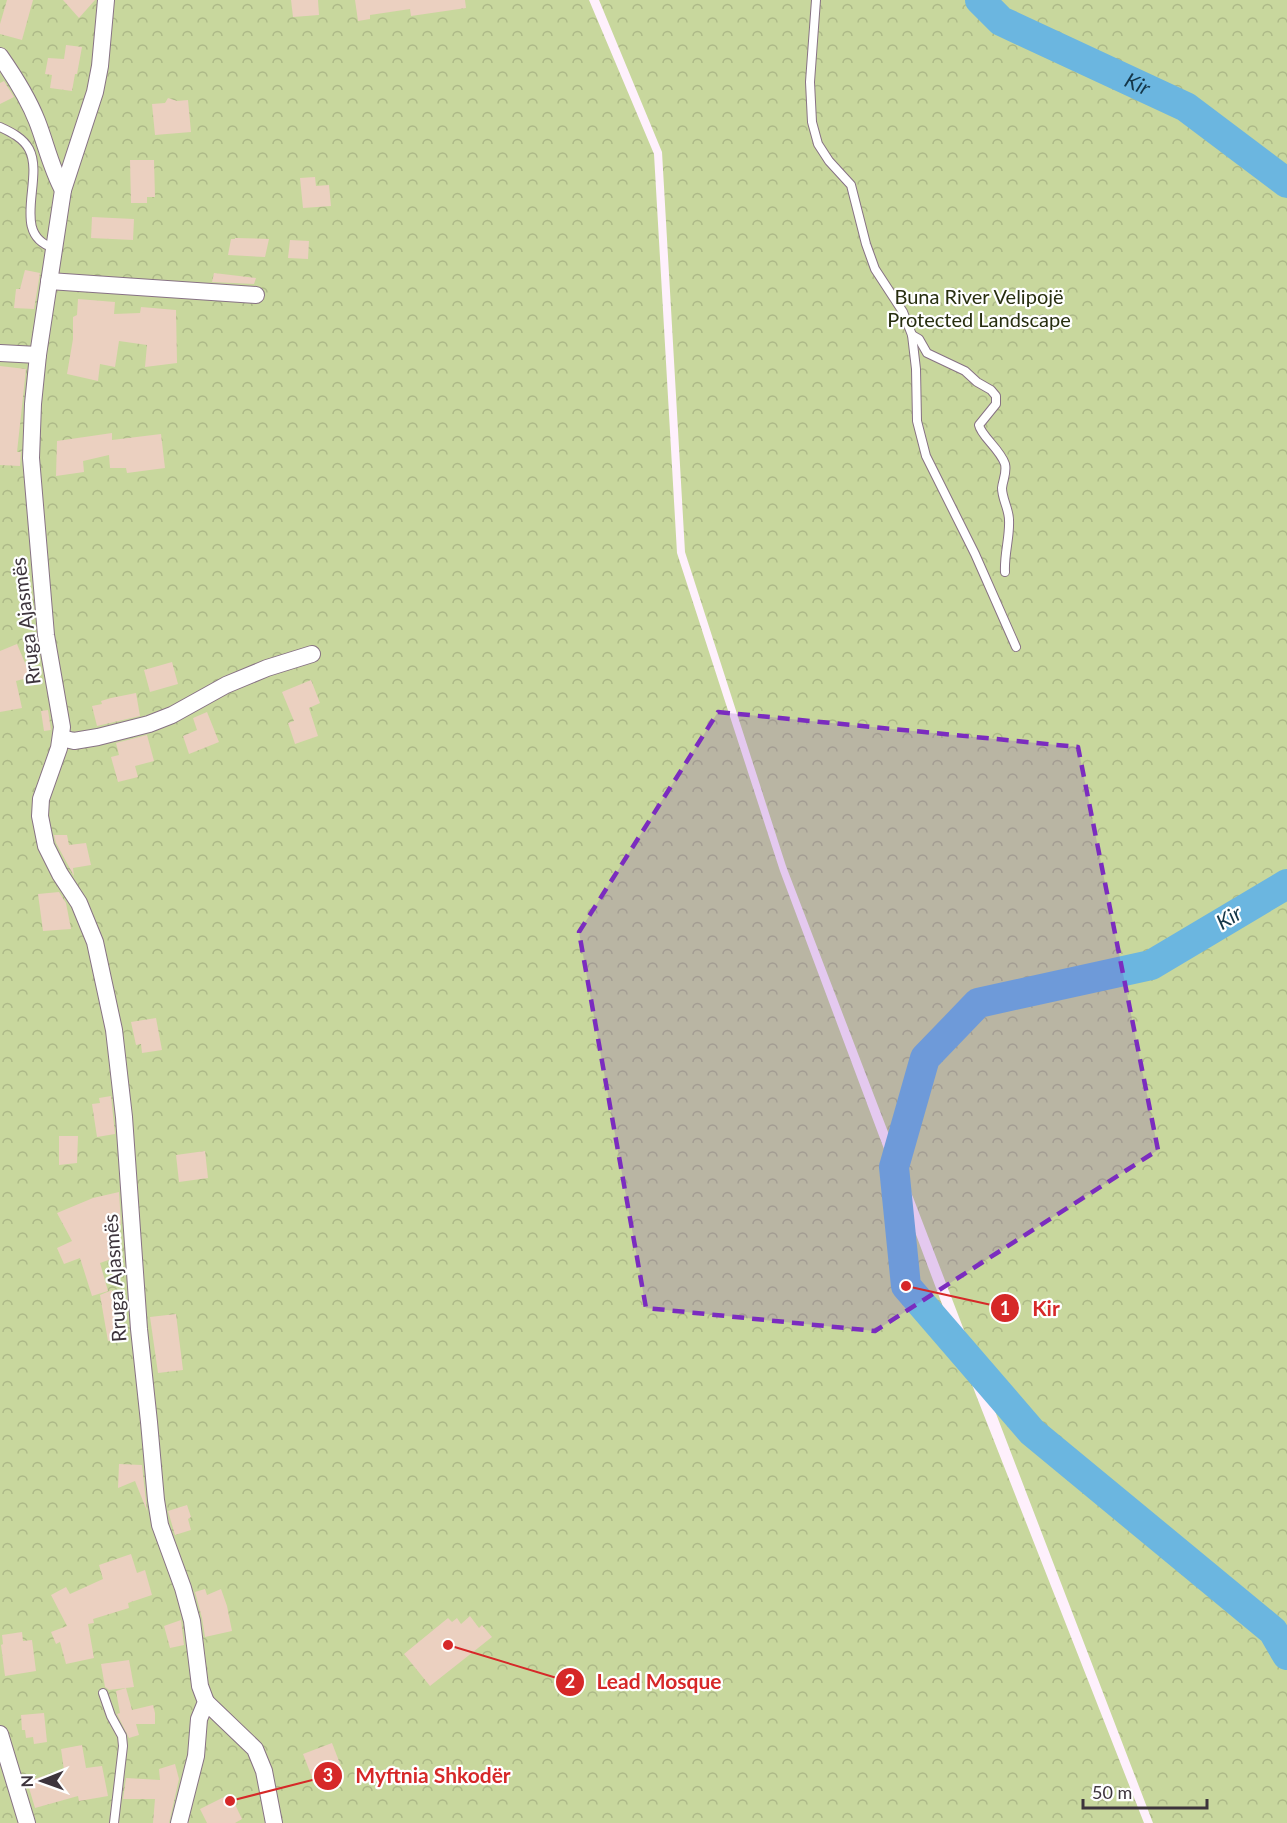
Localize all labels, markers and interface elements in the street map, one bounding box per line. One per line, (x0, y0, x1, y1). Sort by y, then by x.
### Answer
water label: Kir (1121, 66, 1155, 100)
park label: Buna River Velipojë Protected Landscape (887, 284, 1071, 331)
street label: Rruga Ajasmës (5, 556, 45, 686)
water label: Kir (1211, 899, 1246, 934)
street label: Rruga Ajasmës (98, 1213, 130, 1343)
callout: Kir (990, 1289, 1072, 1328)
text: Kir (1032, 1295, 1060, 1320)
text: 1 (1000, 1297, 1010, 1319)
callout: Lead Mosque (555, 1662, 734, 1701)
text: Lead Mosque (596, 1668, 722, 1693)
text: 2 (565, 1670, 575, 1692)
north arrow (12, 1751, 72, 1811)
callout: Myftnia Shkodër (313, 1756, 523, 1795)
text: Myftnia Shkodër (355, 1762, 511, 1787)
text: 3 (323, 1764, 333, 1786)
scale bar (1083, 1772, 1208, 1810)
text: N (17, 1775, 36, 1788)
text: 50 m (1092, 1781, 1132, 1803)

